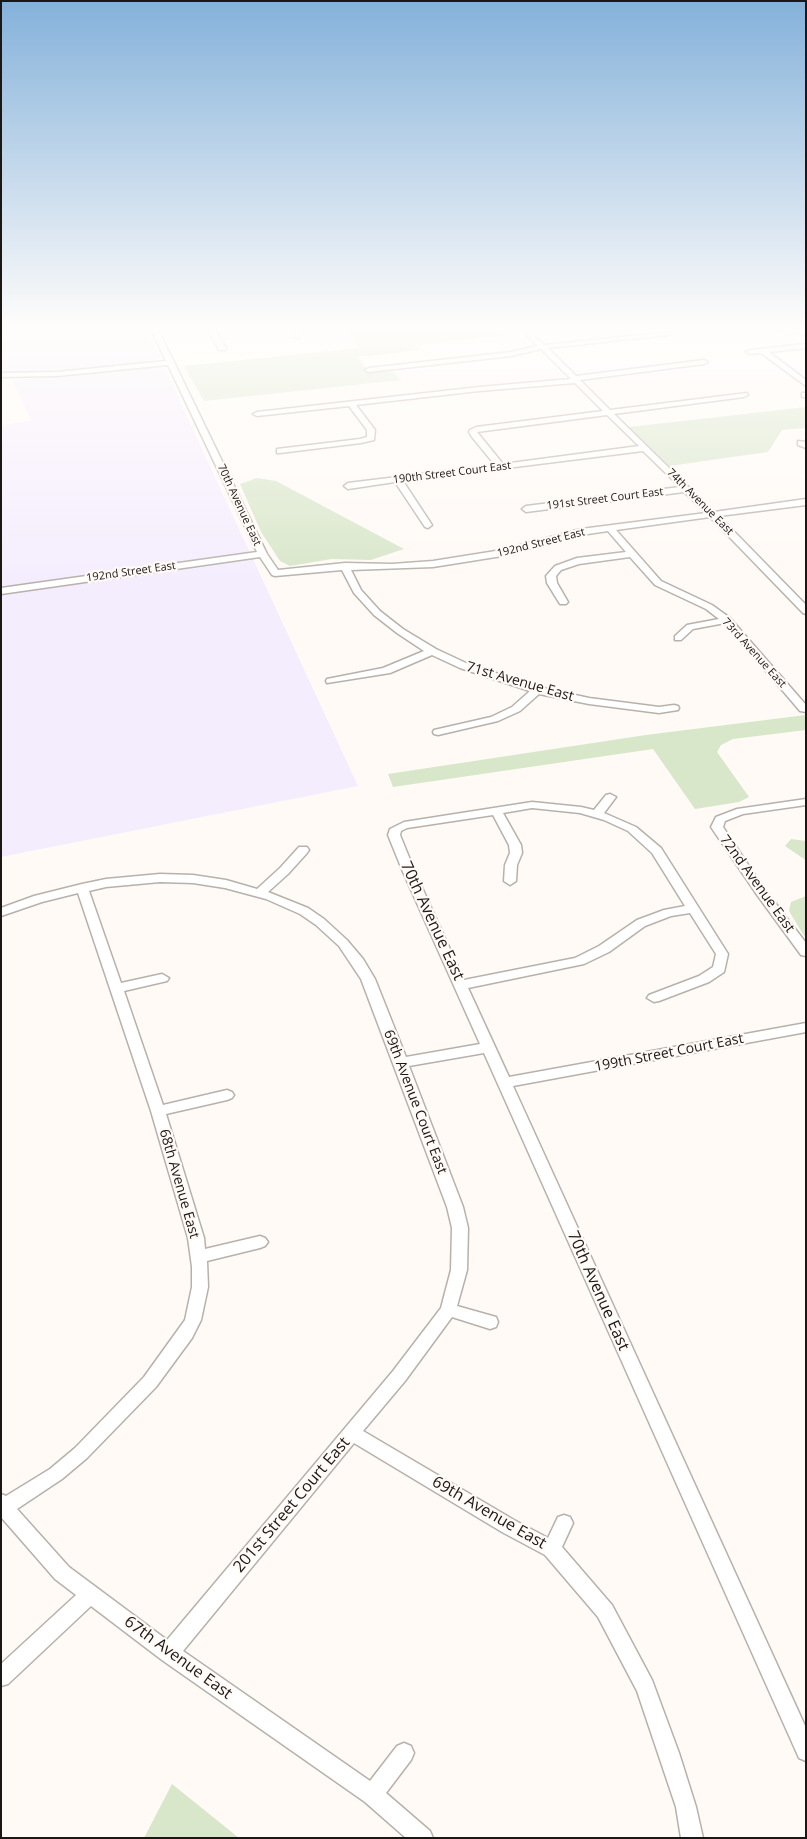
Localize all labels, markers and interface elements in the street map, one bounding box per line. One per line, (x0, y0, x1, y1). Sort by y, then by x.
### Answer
street label: 190th Street Court East (392, 459, 512, 487)
street label: 70th Avenue East (214, 462, 264, 548)
street label: 74th Avenue East (664, 466, 736, 538)
street label: 191st Street Court East (546, 485, 664, 513)
street label: 192nd Street East (496, 526, 586, 560)
street label: 192nd Street East (85, 559, 177, 585)
street label: 73rd Avenue East (719, 615, 789, 691)
street label: 71st Avenue East (464, 659, 576, 705)
street label: 72nd Avenue East (716, 832, 798, 936)
street label: 70th Avenue East (396, 859, 468, 983)
street label: 69th Avenue Court East (380, 1028, 450, 1176)
street label: 199th Street Court East (593, 1030, 745, 1076)
street label: 68th Avenue East (155, 1127, 203, 1241)
street label: 70th Avenue East (563, 1228, 633, 1354)
street label: 201st Street Court East (230, 1433, 354, 1577)
street label: 69th Avenue East (428, 1472, 550, 1554)
street label: 67th Avenue East (120, 1612, 236, 1704)

